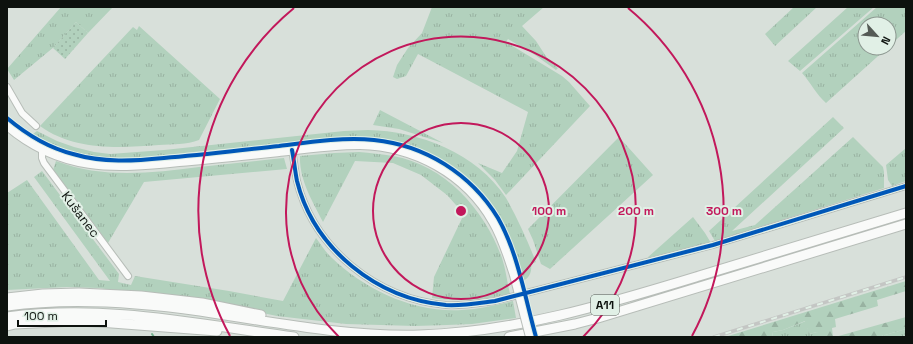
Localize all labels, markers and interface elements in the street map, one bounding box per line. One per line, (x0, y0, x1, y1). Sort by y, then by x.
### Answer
north arrow (857, 16, 897, 56)
text: N (878, 34, 894, 47)
street label: Kušanec (58, 188, 104, 241)
text: 100 m (532, 203, 566, 219)
text: 200 m (618, 203, 654, 219)
text: 300 m (706, 203, 742, 219)
centre of rings (454, 204, 468, 218)
road number: A11 (591, 295, 619, 315)
scale bar (18, 302, 106, 328)
text: 100 m (24, 308, 58, 324)

